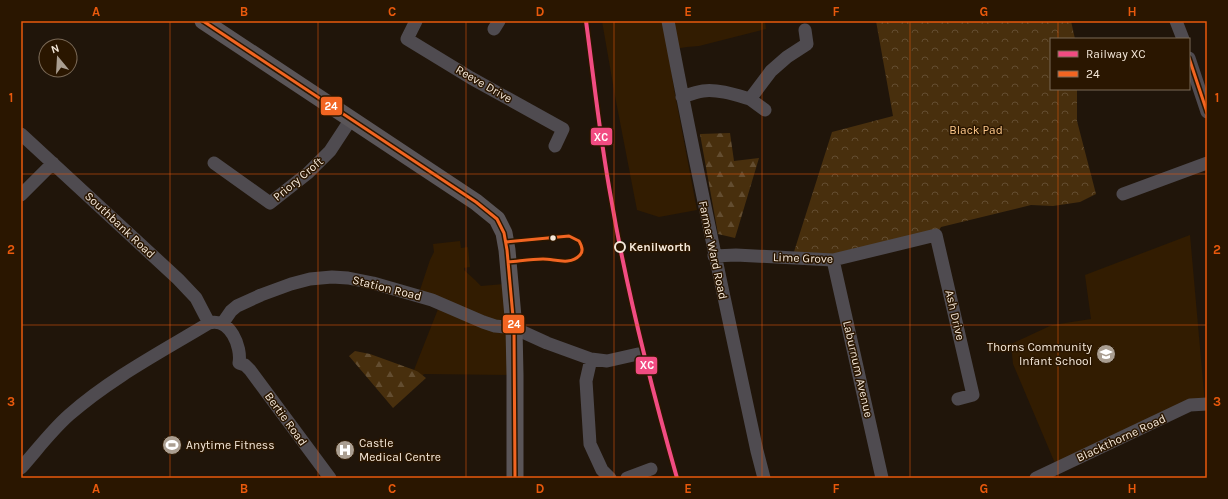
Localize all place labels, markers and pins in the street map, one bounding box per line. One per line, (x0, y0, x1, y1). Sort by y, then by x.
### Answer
unlabelled marker (548, 233, 558, 243)
place label: Kenilworth (629, 240, 691, 254)
marker: Kenilworth (614, 241, 626, 253)
place label: Thorns Community Infant School (987, 340, 1092, 368)
school or university icon: Thorns Community Infant School (1095, 343, 1117, 365)
sports icon: Anytime Fitness (161, 434, 183, 456)
place label: Castle Medical Centre (359, 436, 441, 464)
place label: Anytime Fitness (186, 438, 274, 452)
hospital icon: Castle Medical Centre (334, 439, 356, 461)

